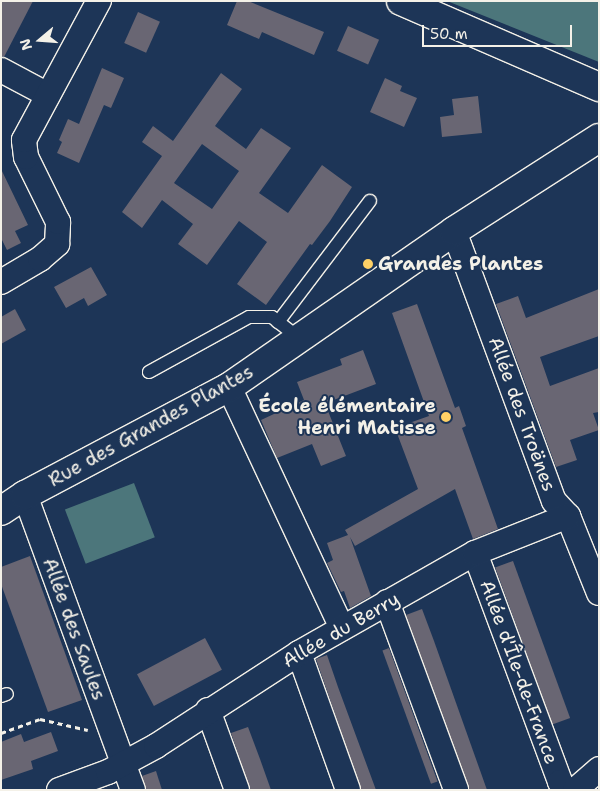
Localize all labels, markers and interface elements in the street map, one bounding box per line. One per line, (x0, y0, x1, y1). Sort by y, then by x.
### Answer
north arrow (15, 15, 65, 65)
scale bar (425, 15, 575, 47)
text: 50 m (430, 24, 468, 44)
text: N (15, 37, 36, 53)
place label: Grandes Plantes (378, 253, 543, 275)
marker: Grandes Plantes (362, 258, 374, 270)
street label: Allée des Troënes (483, 334, 561, 494)
street label: Rue des Grandes Plantes (45, 360, 257, 492)
place label: École élémentaire Henri Matisse (258, 395, 436, 439)
marker: École élémentaire Henri Matisse (440, 411, 452, 423)
street label: Allée des Saules (38, 555, 110, 703)
street label: Allée d'Île-de-France (475, 577, 563, 767)
street label: Allée du Berry (278, 587, 404, 673)

